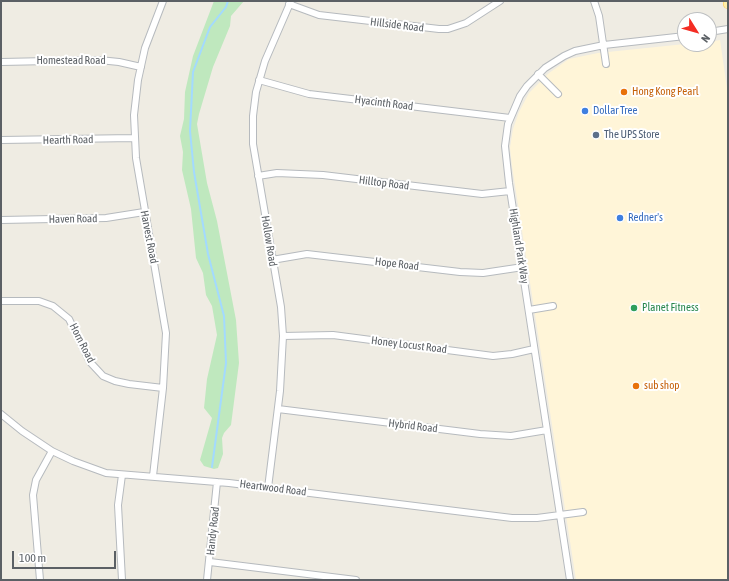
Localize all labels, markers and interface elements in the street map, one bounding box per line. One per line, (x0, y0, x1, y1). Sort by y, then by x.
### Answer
north arrow (677, 12, 717, 52)
street label: Hillside Road (369, 15, 425, 35)
text: N (699, 32, 713, 45)
street label: Homestead Road (36, 54, 106, 68)
place label: Hong Kong Pearl (632, 85, 699, 99)
marker: Hong Kong Pearl (619, 87, 629, 97)
street label: Hyacinth Road (354, 93, 414, 113)
place label: Dollar Tree (593, 104, 637, 118)
marker: Dollar Tree (580, 106, 590, 116)
place label: The UPS Store (604, 128, 660, 142)
marker: The UPS Store (591, 130, 601, 140)
street label: Hearth Road (43, 133, 93, 147)
street label: Hilltop Road (358, 173, 410, 193)
street label: Highland Park Way (507, 207, 531, 285)
street label: Harvest Road (137, 209, 161, 265)
place label: Redner's (628, 211, 663, 225)
street label: Haven Road (49, 212, 97, 226)
marker: Redner's (615, 213, 625, 223)
street label: Hollow Road (258, 215, 280, 267)
street label: Hope Road (374, 255, 420, 273)
place label: Planet Fitness (642, 301, 699, 315)
marker: Planet Fitness (629, 303, 639, 313)
street label: Horn Road (66, 321, 98, 365)
street label: Honey Locust Road (370, 334, 448, 356)
place label: sub shop (644, 379, 680, 393)
marker: sub shop (631, 381, 641, 391)
street label: Hybrid Road (388, 416, 438, 436)
street label: Heartwood Road (239, 477, 307, 499)
street label: Handy Road (204, 506, 222, 556)
scale bar (14, 543, 118, 569)
text: 100 m (19, 551, 46, 565)

